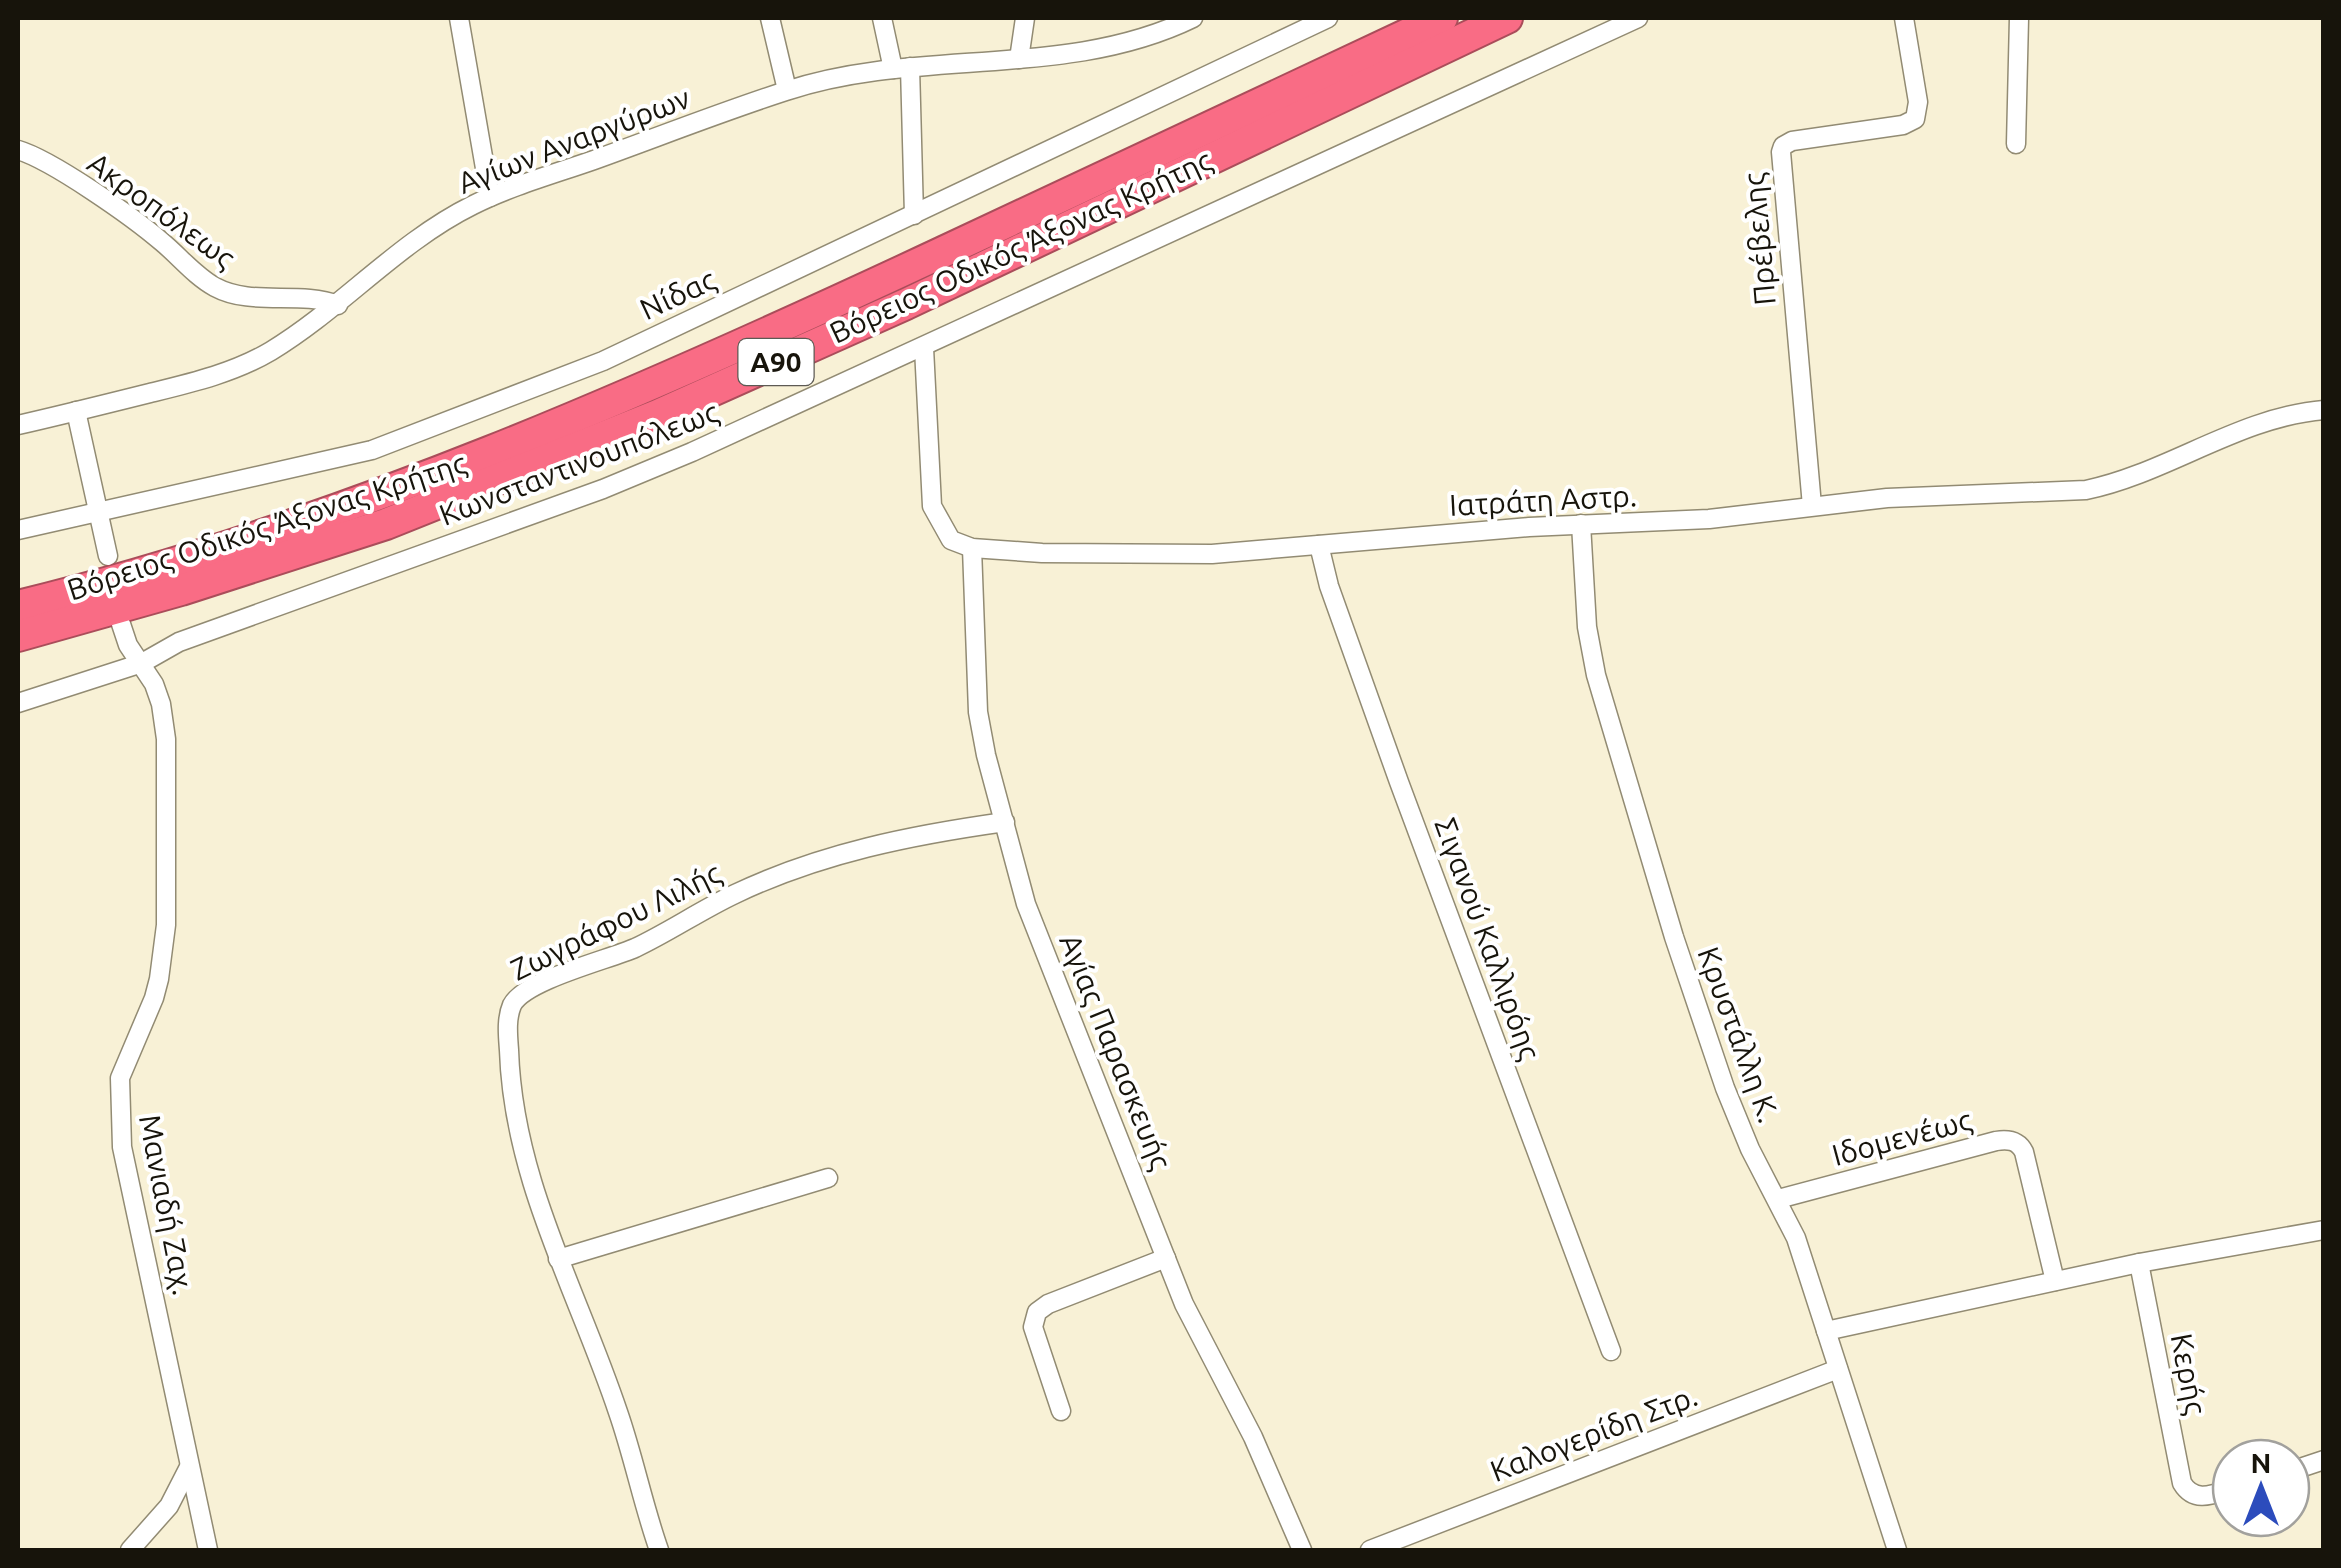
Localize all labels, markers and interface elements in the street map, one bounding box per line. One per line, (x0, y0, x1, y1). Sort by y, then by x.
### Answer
street label: Αγίων Αναργύρων (453, 80, 694, 200)
street label: Βόρειος Οδικός Άξονας Κρήτης (824, 142, 1218, 351)
street label: Ακροπόλεως (81, 145, 242, 275)
street label: Πρέβελης (1736, 171, 1782, 307)
street label: Νίδας (634, 262, 721, 326)
road number: Α90 (738, 339, 814, 385)
street label: Κωνσταντινουπόλεως (434, 394, 723, 532)
street label: Βόρειος Οδικός Άξονας Κρήτης (63, 445, 471, 608)
street label: Ιατράτη Αστρ. (1448, 478, 1638, 522)
street label: Σιγανού Καλλιρόης (1428, 813, 1548, 1065)
street label: Ζωγράφου Λιλής (505, 855, 727, 987)
street label: Αγίας Παρασκευής (1053, 929, 1179, 1175)
street label: Κρυστάλλη Κ. (1691, 942, 1786, 1127)
street label: Ιδομενέως (1828, 1102, 1976, 1172)
street label: Μανιαδή Ζαχ. (133, 1112, 201, 1298)
street label: Κερής (2164, 1330, 2214, 1418)
street label: Καλογερίδη Στρ. (1485, 1378, 1702, 1488)
north arrow (2211, 1438, 2311, 1538)
text: N (2251, 1447, 2271, 1478)

